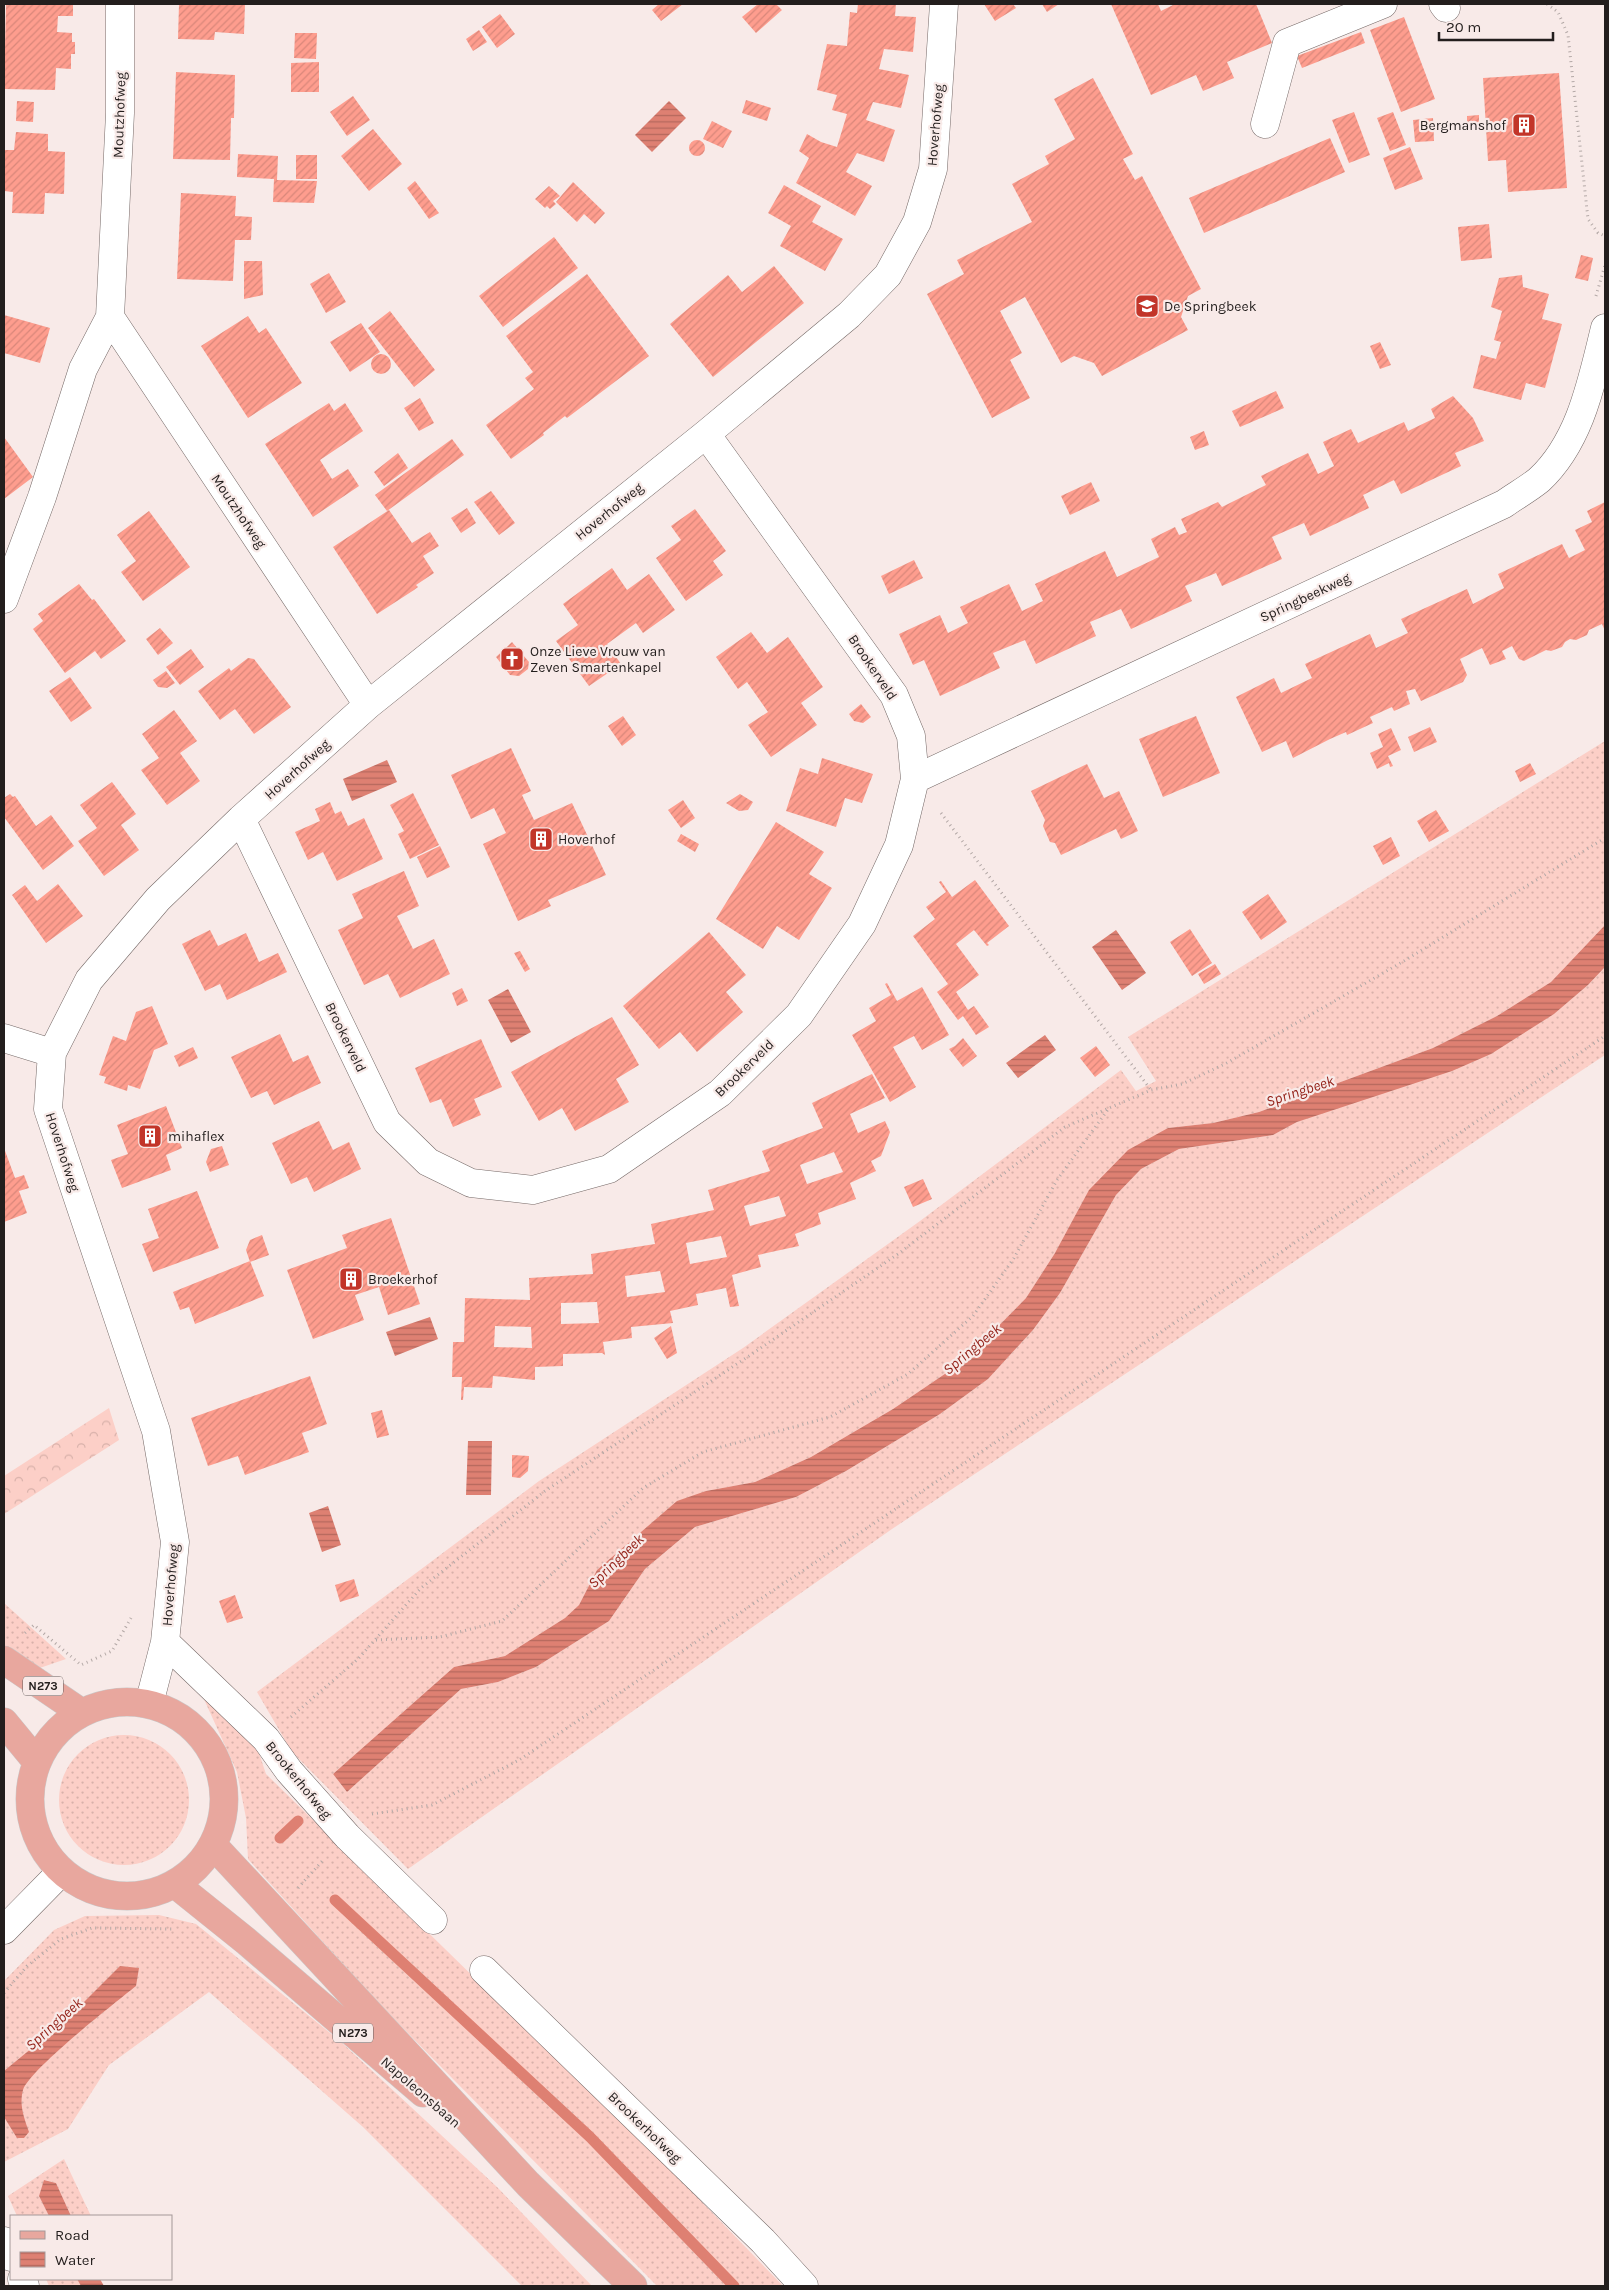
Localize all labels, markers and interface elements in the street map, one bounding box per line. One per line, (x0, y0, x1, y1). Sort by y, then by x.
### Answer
scale bar (1439, 10, 1553, 42)
text: 20 m (1446, 18, 1481, 36)
street label: Moutzhofweg (110, 72, 129, 158)
street label: Hoverhofweg (923, 83, 948, 167)
building icon: Bergmanshof (1511, 112, 1537, 138)
place label: Bergmanshof (1420, 117, 1506, 134)
school or university icon: De Springbeek (1134, 293, 1160, 319)
place label: De Springbeek (1164, 298, 1257, 315)
street label: Moutzhofweg (207, 471, 270, 552)
street label: Hoverhofweg (572, 479, 647, 544)
street label: Springbeekweg (1257, 569, 1353, 626)
street label: Brookerveld (844, 631, 901, 703)
place label: Onze Lieve Vrouw van Zeven Smartenkapel (530, 643, 666, 676)
church icon: Onze Lieve Vrouw van Zeven Smartenkapel (499, 646, 525, 672)
street label: Hoverhofweg (261, 735, 334, 803)
building icon: Hoverhof (528, 826, 554, 852)
place label: Hoverhof (558, 831, 615, 848)
street label: Brookerveld (321, 999, 370, 1075)
street label: Brookerveld (711, 1036, 777, 1101)
water label: Springbeek (1264, 1071, 1337, 1110)
street label: Hoverhofweg (42, 1110, 83, 1194)
building icon: mihaflex (137, 1123, 163, 1149)
place label: mihaflex (168, 1128, 225, 1145)
building icon: Broekerhof (338, 1266, 364, 1292)
place label: Broekerhof (368, 1271, 438, 1288)
water label: Springbeek (939, 1319, 1005, 1379)
water label: Springbeek (584, 1530, 648, 1592)
street label: Hoverhofweg (158, 1543, 183, 1627)
road number: N273 (23, 1676, 63, 1695)
street label: Brookerhofweg (262, 1738, 335, 1823)
water label: Springbeek (22, 1993, 87, 2054)
road number: N273 (333, 2024, 373, 2042)
street label: Napoleonsbaan (377, 2053, 464, 2132)
street label: Brookerhofweg (604, 2088, 685, 2167)
legend (10, 2215, 172, 2280)
text: Road (55, 2226, 90, 2244)
text: Water (55, 2251, 96, 2269)

